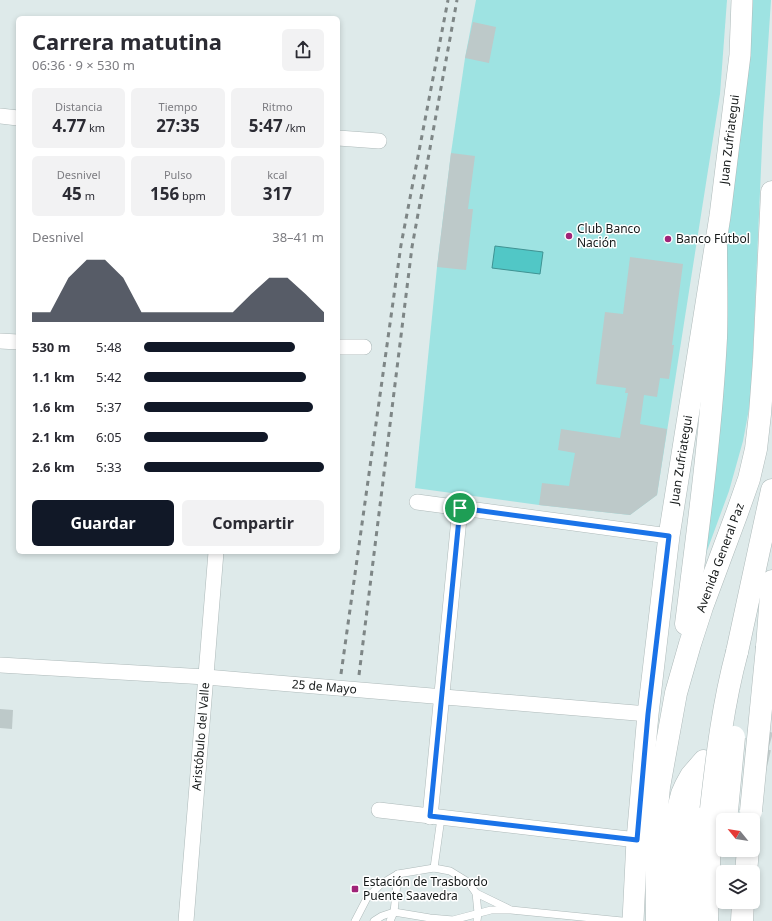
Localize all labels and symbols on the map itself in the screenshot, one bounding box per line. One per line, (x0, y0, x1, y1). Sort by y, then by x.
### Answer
street label: Juan Zufriategui (715, 94, 743, 186)
place label: Club Banco Nación (577, 220, 641, 251)
place label: Banco Fútbol (676, 230, 750, 247)
marker: Club Banco Nación (564, 231, 574, 241)
marker: Banco Fútbol (663, 234, 673, 244)
street label: Juan Zufriategui (665, 414, 696, 507)
pin (443, 491, 477, 525)
street label: Avenida General Paz (692, 500, 748, 614)
street label: 25 de Mayo (291, 675, 357, 698)
street label: Aristóbulo del Valle (188, 682, 213, 791)
north arrow (716, 813, 760, 857)
place label: Estación de Trasbordo Puente Saavedra (363, 873, 488, 904)
marker: Estación de Trasbordo Puente Saavedra (350, 884, 360, 894)

